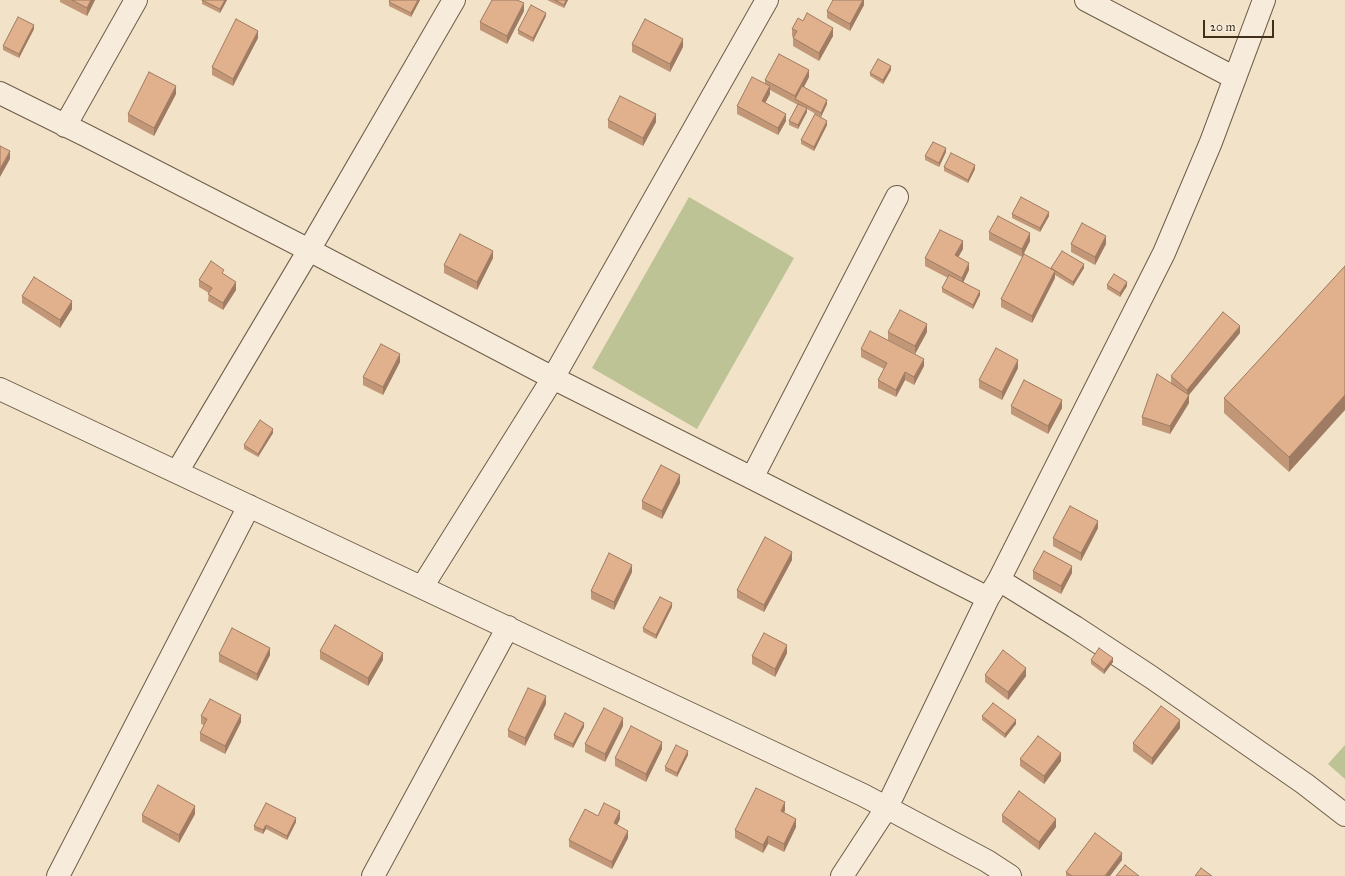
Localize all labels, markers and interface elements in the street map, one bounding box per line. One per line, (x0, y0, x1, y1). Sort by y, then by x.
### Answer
scale bar (1205, 12, 1276, 38)
text: 20 m (1210, 20, 1236, 34)

